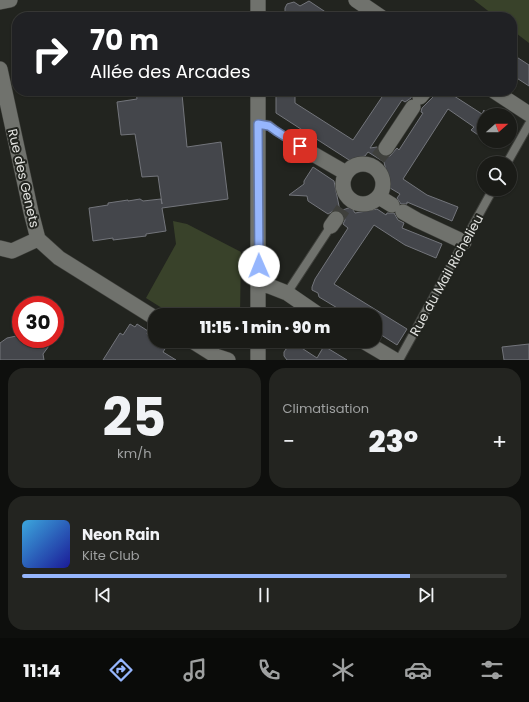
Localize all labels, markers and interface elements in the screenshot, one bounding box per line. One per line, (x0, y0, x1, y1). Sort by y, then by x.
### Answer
text: 70 m (90, 21, 159, 60)
icon: right (24, 28, 76, 80)
text: Allée des Arcades (90, 59, 250, 84)
north arrow (477, 108, 517, 148)
map controls (477, 108, 517, 196)
street label: Rue des Genets (3, 127, 44, 230)
pin (283, 129, 317, 163)
icon: arrive (289, 135, 311, 157)
button: search (477, 156, 517, 196)
street label: Rue du Mail Richelieu (405, 211, 488, 339)
position arrow (238, 245, 280, 287)
speed limit sign: 30 (12, 296, 64, 348)
text: 11:15 · 1 min · 90 m (200, 317, 330, 338)
text: 25 (103, 381, 166, 454)
text: Climatisation (283, 399, 369, 418)
text: 23° (368, 420, 418, 463)
text: − (283, 426, 295, 457)
text: + (492, 426, 507, 457)
text: km/h (117, 444, 152, 463)
text: Neon Rain (82, 524, 160, 545)
text: Kite Club (82, 546, 140, 565)
icon: previous (92, 584, 114, 606)
icon: pause (253, 584, 275, 606)
icon: next (415, 584, 437, 606)
icon: directions (107, 656, 135, 684)
icon: music (181, 656, 209, 684)
icon: phone (255, 656, 283, 684)
icon: climate (329, 656, 357, 684)
icon: car (404, 656, 432, 684)
icon: filters (478, 656, 506, 684)
text: 11:14 (23, 658, 61, 683)

